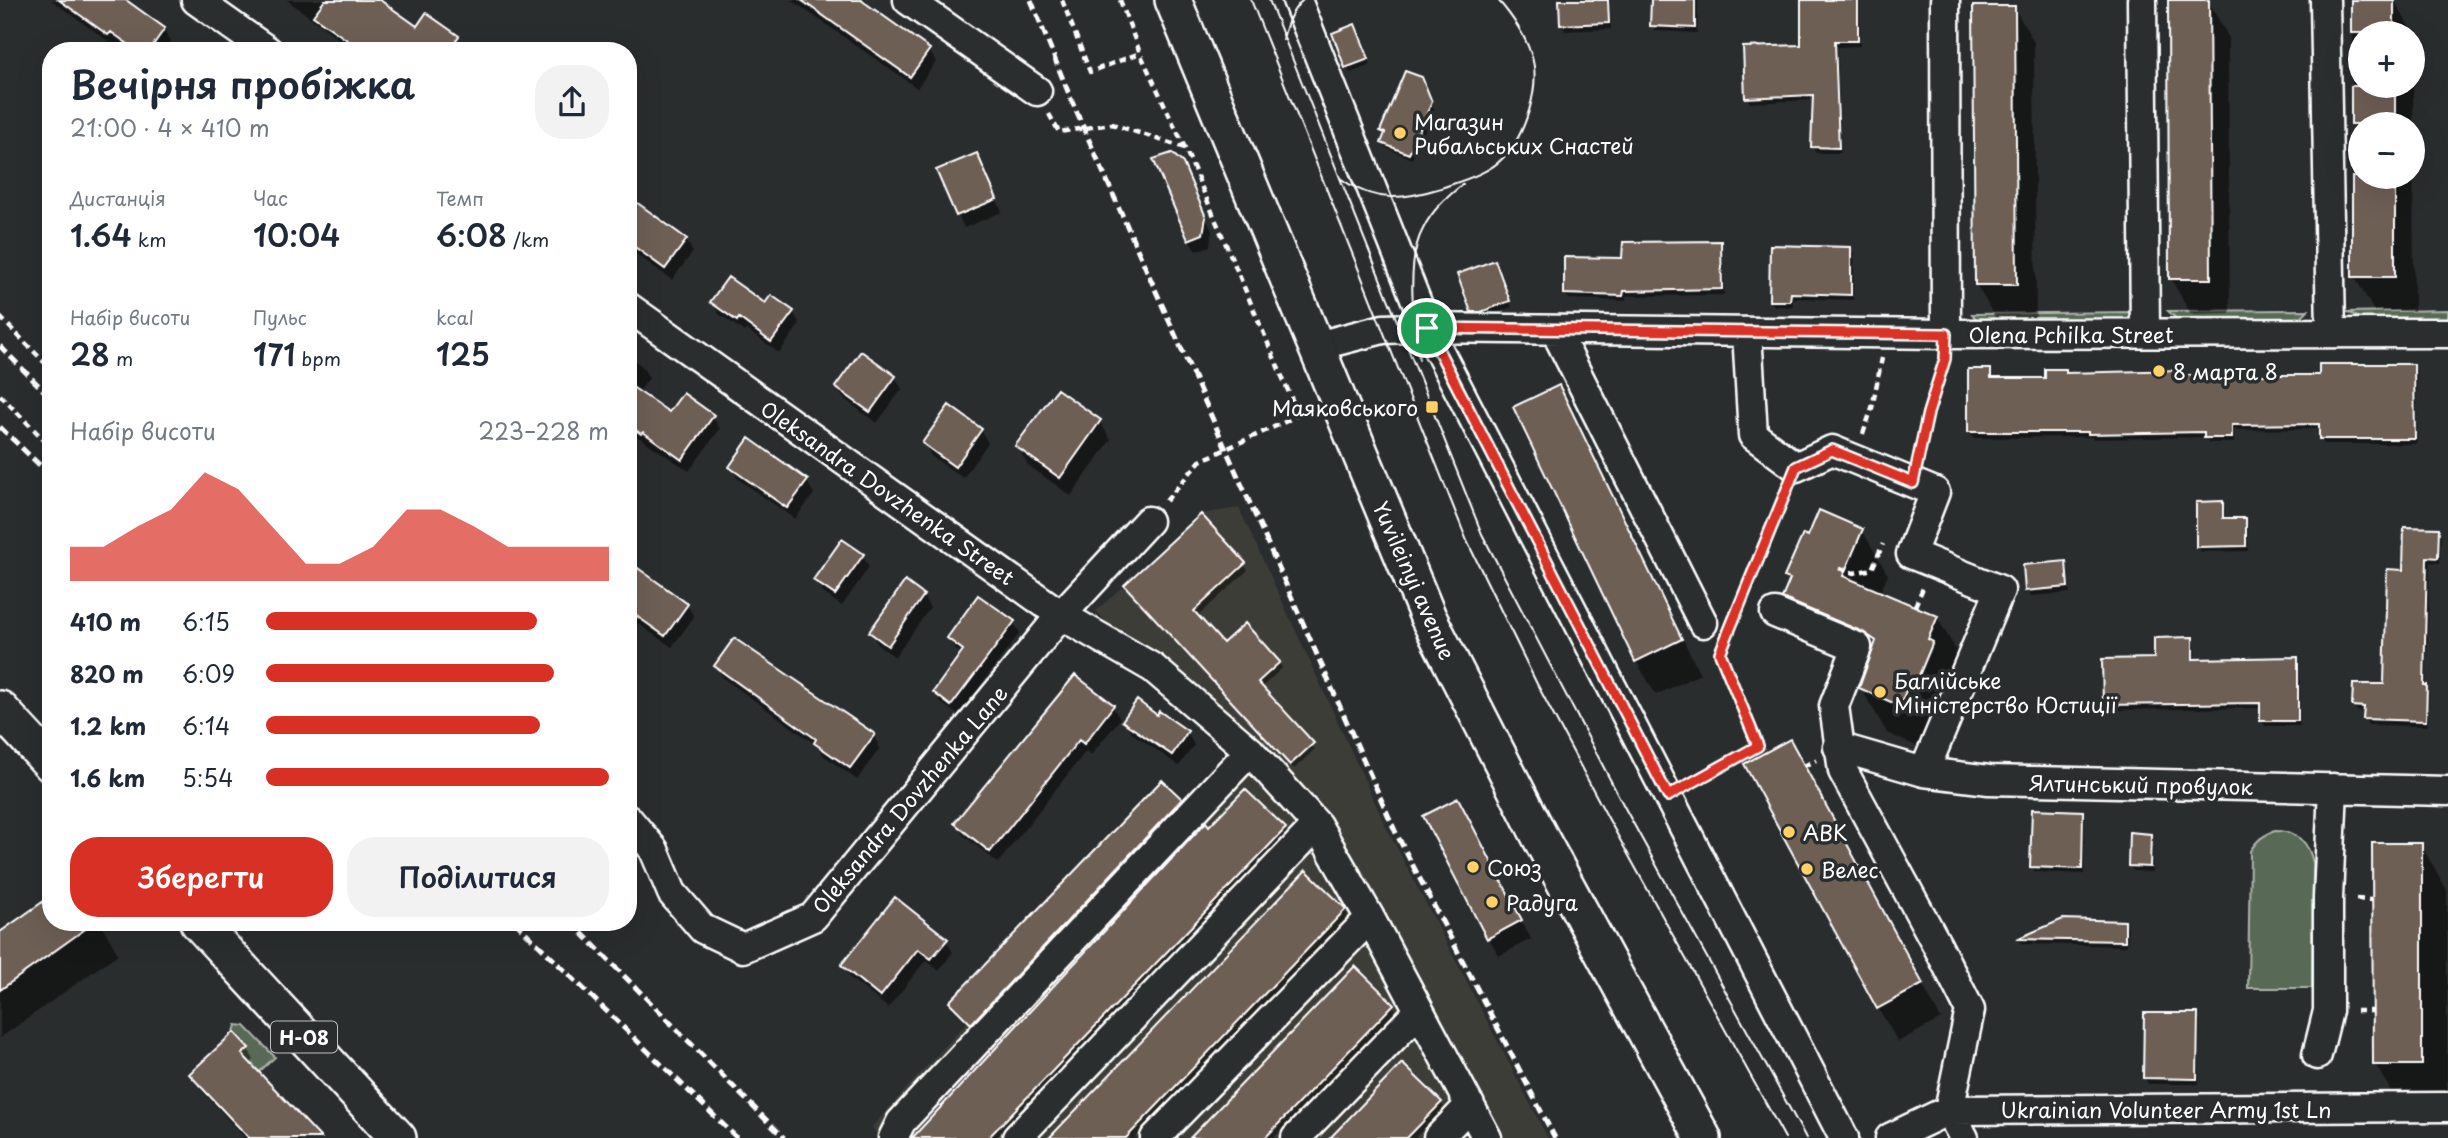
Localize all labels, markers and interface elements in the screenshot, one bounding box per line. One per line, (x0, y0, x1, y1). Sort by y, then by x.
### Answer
map controls (2348, 21, 2425, 189)
button: + (2348, 21, 2425, 98)
text: Вечірня пробіжка (70, 55, 415, 112)
button: share (535, 65, 609, 139)
place label: Магазин Рибальських Снастей (1414, 105, 1634, 161)
text: 21:00 · 4 × 410 m (70, 110, 270, 145)
button: − (2348, 112, 2425, 189)
marker: Магазин Рибальських Снастей (1392, 125, 1408, 141)
text: Дистанція (70, 184, 166, 212)
text: Час (253, 184, 288, 212)
text: Темп (436, 184, 484, 212)
text: 1.64 (70, 212, 132, 257)
text: 10:04 (253, 212, 340, 257)
text: 6:08 (436, 212, 507, 257)
text: km (132, 225, 166, 253)
text: /km (507, 225, 549, 253)
pin (1397, 298, 1457, 358)
text: Набір висоти (70, 303, 190, 331)
text: Пульс (253, 303, 307, 331)
text: kcal (436, 303, 474, 331)
icon: arrive (1408, 309, 1446, 347)
street label: Olena Pchilka Street (1968, 318, 2174, 350)
text: 28 (70, 331, 110, 376)
text: 171 (253, 331, 295, 376)
text: 125 (436, 331, 490, 376)
text: m (110, 344, 133, 372)
text: bpm (295, 344, 341, 372)
place label: 8 марта 8 (2173, 355, 2278, 387)
marker: 8 марта 8 (2151, 363, 2167, 379)
place label: Маяковського (1272, 391, 1418, 423)
street label: Oleksandra Dovzhenka Street (754, 392, 1022, 592)
marker: Маяковського (1424, 399, 1440, 415)
text: Набір висоти (70, 413, 216, 448)
text: 223–228 m (478, 413, 609, 448)
street label: Yuvileinyi avenue (1366, 496, 1464, 664)
text: 410 m (70, 604, 141, 639)
text: 6:15 (182, 604, 230, 639)
text: 820 m (70, 656, 144, 691)
text: 6:09 (182, 656, 235, 691)
place label: Баглійське Міністерство Юстиції (1894, 664, 2118, 720)
street label: Oleksandra Dovzhenka Lane (804, 678, 1014, 920)
marker: Баглійське Міністерство Юстиції (1872, 684, 1888, 700)
text: 1.2 km (70, 708, 146, 743)
text: 6:14 (182, 708, 230, 743)
text: 1.6 km (70, 760, 145, 795)
text: 5:54 (182, 760, 233, 795)
street label: Ялтинський провулок (2029, 766, 2254, 802)
place label: АВК (1803, 816, 1848, 848)
marker: АВК (1781, 824, 1797, 840)
button: Зберегти (70, 837, 333, 917)
button: Поділитися (347, 837, 609, 917)
place label: Союз (1487, 851, 1542, 883)
place label: Велес (1821, 853, 1879, 885)
marker: Союз (1465, 859, 1481, 875)
marker: Велес (1799, 861, 1815, 877)
place label: Радуга (1506, 886, 1578, 918)
marker: Радуга (1484, 894, 1500, 910)
road number: Н-08 (271, 1021, 337, 1052)
street label: Ukrainian Volunteer Army 1st Ln (2001, 1093, 2331, 1125)

